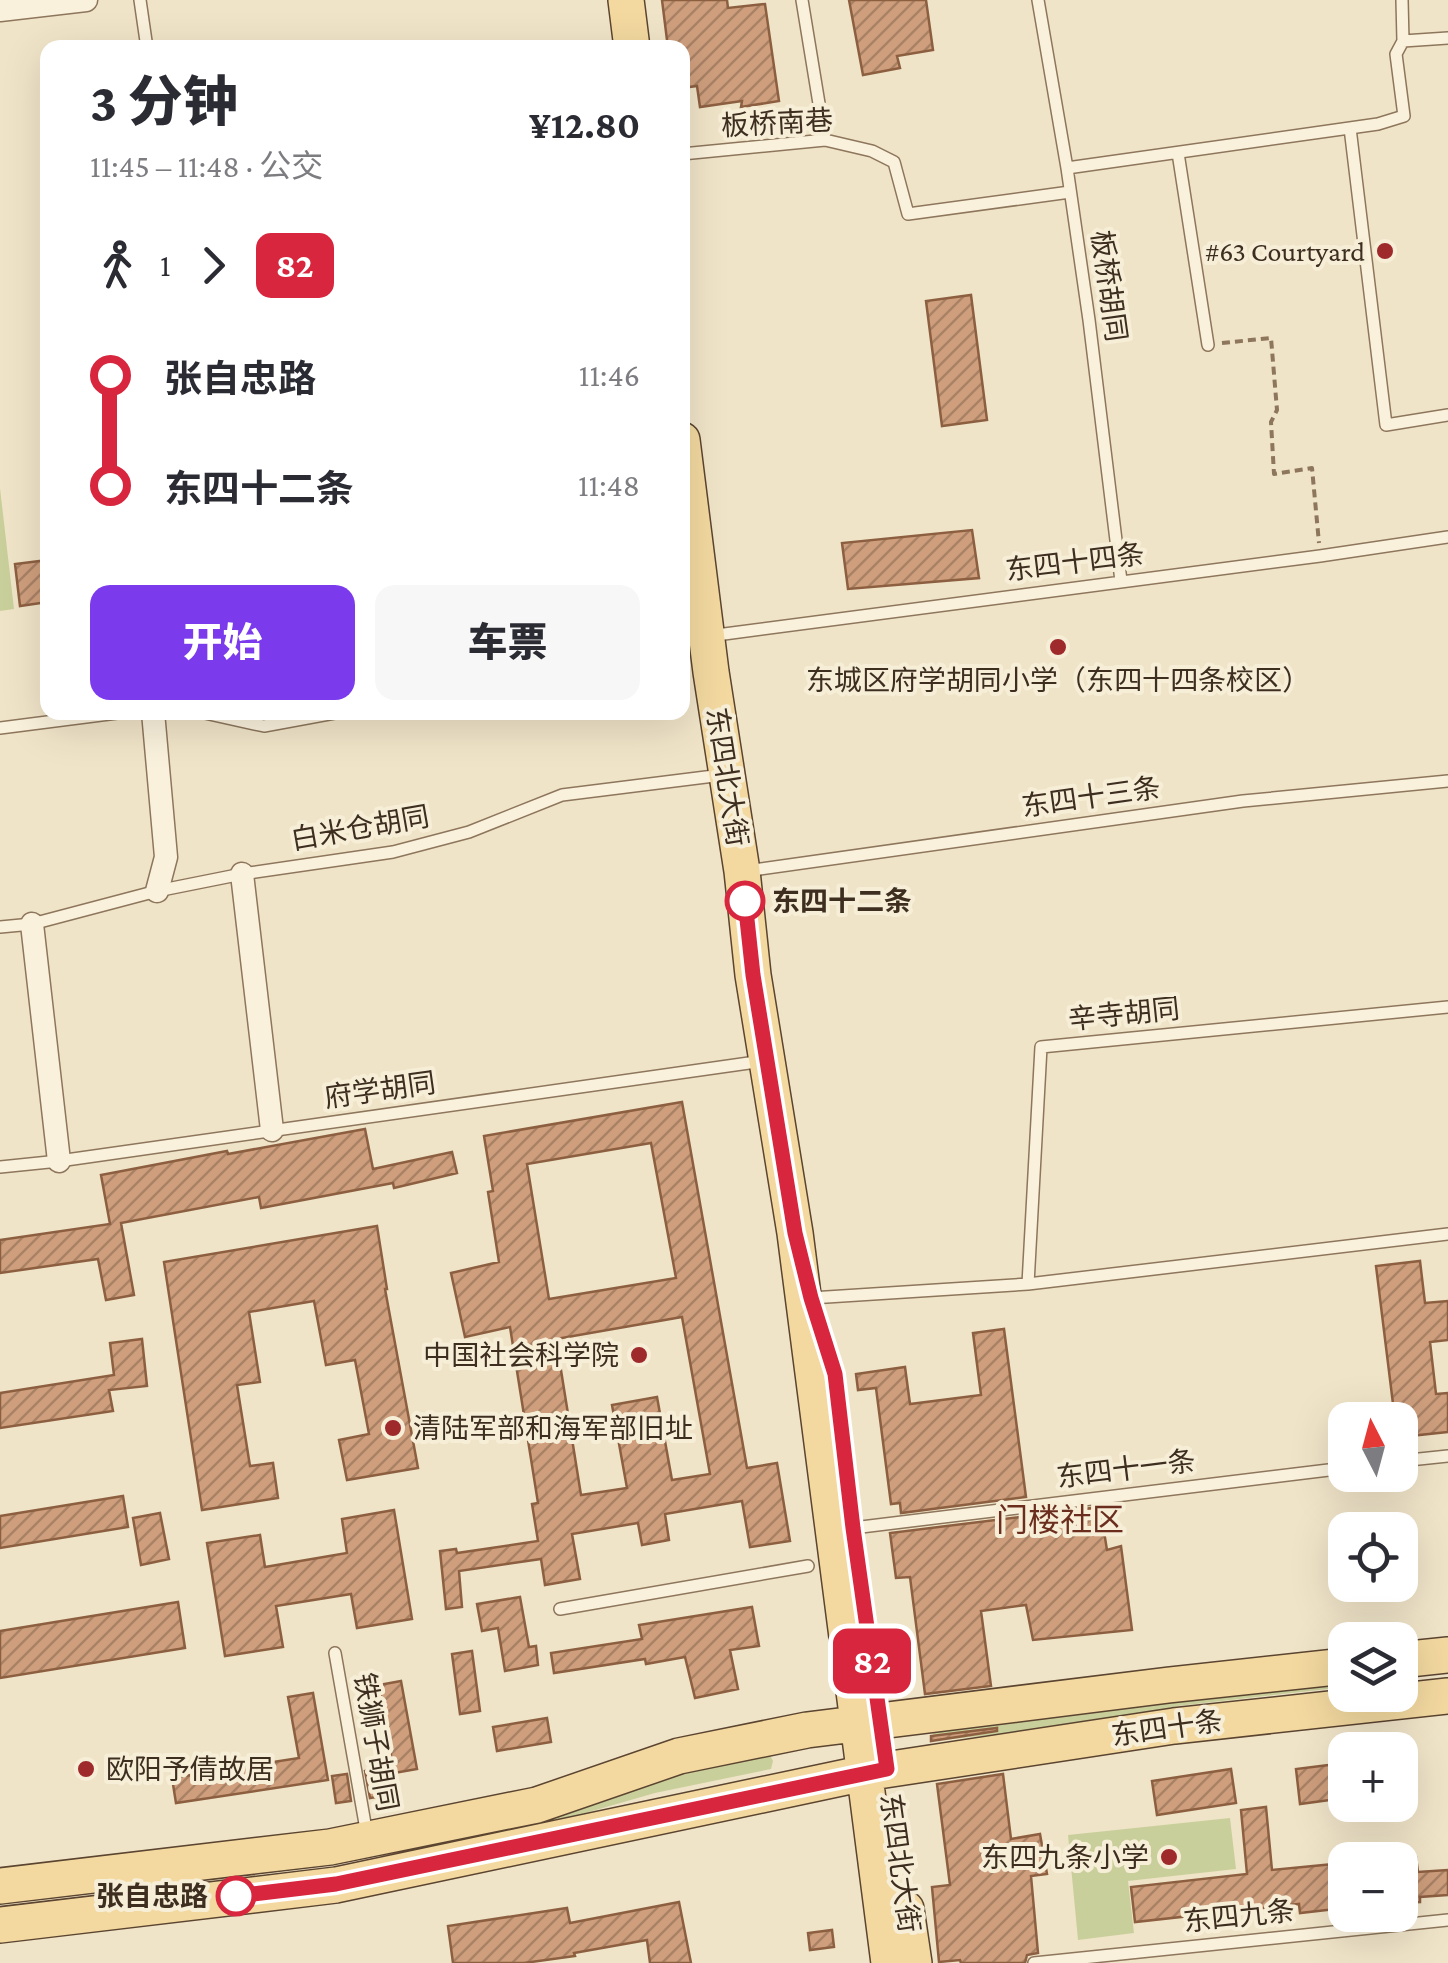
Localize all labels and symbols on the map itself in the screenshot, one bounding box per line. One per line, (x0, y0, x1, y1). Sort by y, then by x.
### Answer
street label: 板桥南巷 (720, 105, 834, 141)
street label: 板桥胡同 (1086, 228, 1132, 344)
place label: #63 Courtyard (1205, 236, 1365, 267)
marker: #63 Courtyard (1374, 240, 1396, 262)
street label: 东四十四条 (1004, 538, 1146, 586)
marker: 东城区府学胡同小学（东四十四条校区） (1047, 636, 1069, 658)
place label: 东城区府学胡同小学（东四十四条校区） (806, 665, 1310, 696)
street label: 东四北大街 (701, 705, 753, 849)
street label: 东四十三条 (1020, 772, 1162, 822)
street label: 白米仓胡同 (288, 801, 432, 855)
marker: 东四十二条 (726, 882, 764, 920)
place label: 东四十二条 (772, 886, 912, 917)
street label: 辛寺胡同 (1067, 993, 1181, 1035)
street label: 府学胡同 (322, 1067, 438, 1113)
place label: 中国社会科学院 (423, 1340, 619, 1371)
marker: 中国社会科学院 (628, 1344, 650, 1366)
north arrow (1328, 1402, 1418, 1492)
place label: 清陆军部和海军部旧址 (413, 1413, 693, 1444)
marker: 清陆军部和海军部旧址 (382, 1417, 404, 1439)
street label: 东四十一条 (1055, 1445, 1197, 1493)
district label: 门楼社区 (996, 1502, 1124, 1538)
line badge: 82 (827, 1628, 917, 1694)
street label: 铁狮子胡同 (349, 1670, 403, 1814)
street label: 东四十条 (1109, 1705, 1225, 1751)
place label: 欧阳予倩故居 (106, 1754, 274, 1785)
marker: 欧阳予倩故居 (75, 1758, 97, 1780)
street label: 东四北大街 (875, 1792, 925, 1934)
place label: 东四九条小学 (981, 1842, 1149, 1873)
marker: 东四九条小学 (1158, 1846, 1180, 1868)
marker: 张自忠路 (217, 1877, 255, 1915)
place label: 张自忠路 (96, 1881, 208, 1912)
street label: 东四九条 (1182, 1895, 1296, 1937)

